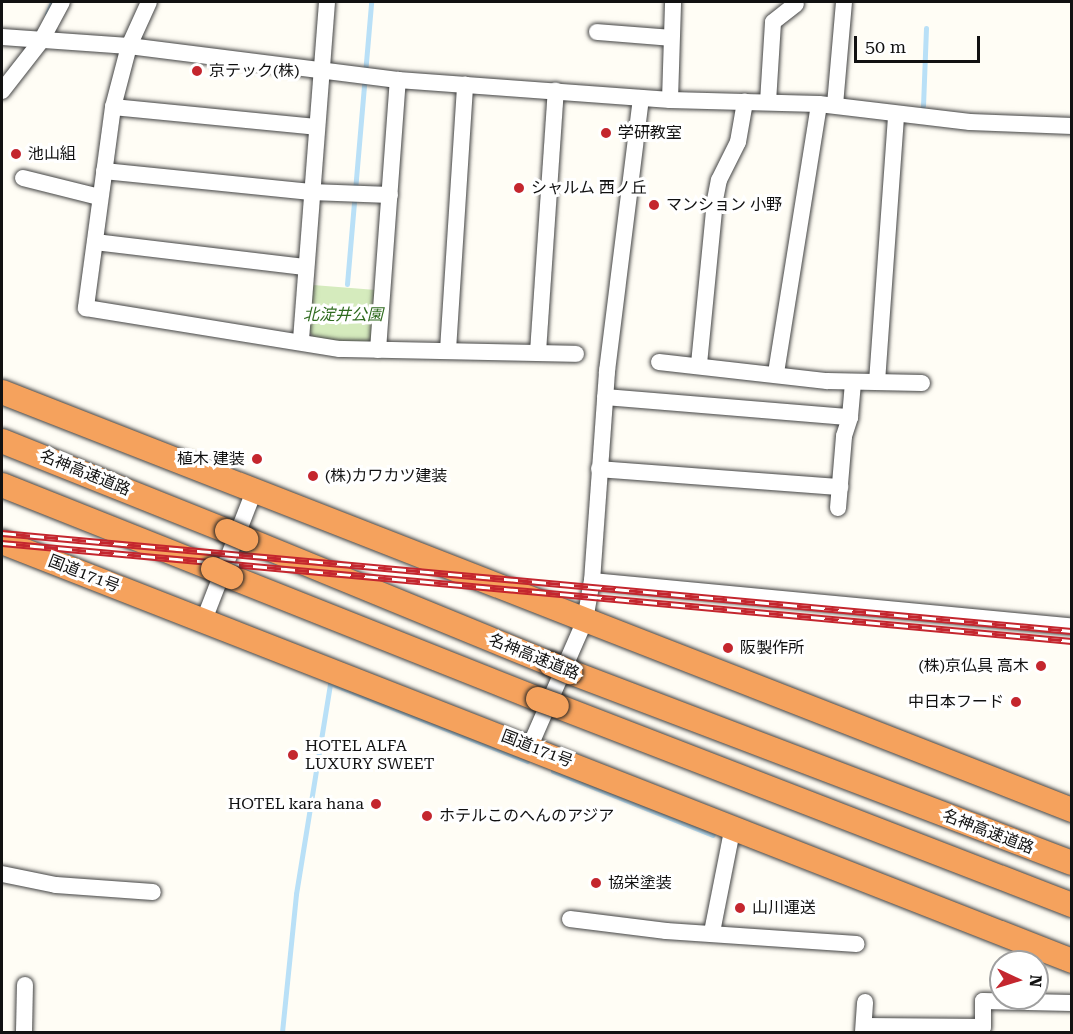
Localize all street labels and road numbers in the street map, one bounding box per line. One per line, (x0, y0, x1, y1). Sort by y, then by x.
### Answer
street label: 名神高速道路 (37, 446, 133, 500)
street label: 国道171号 (46, 552, 122, 596)
street label: 名神高速道路 (486, 630, 582, 684)
street label: 国道171号 (499, 727, 575, 771)
street label: 名神高速道路 (940, 806, 1036, 858)

